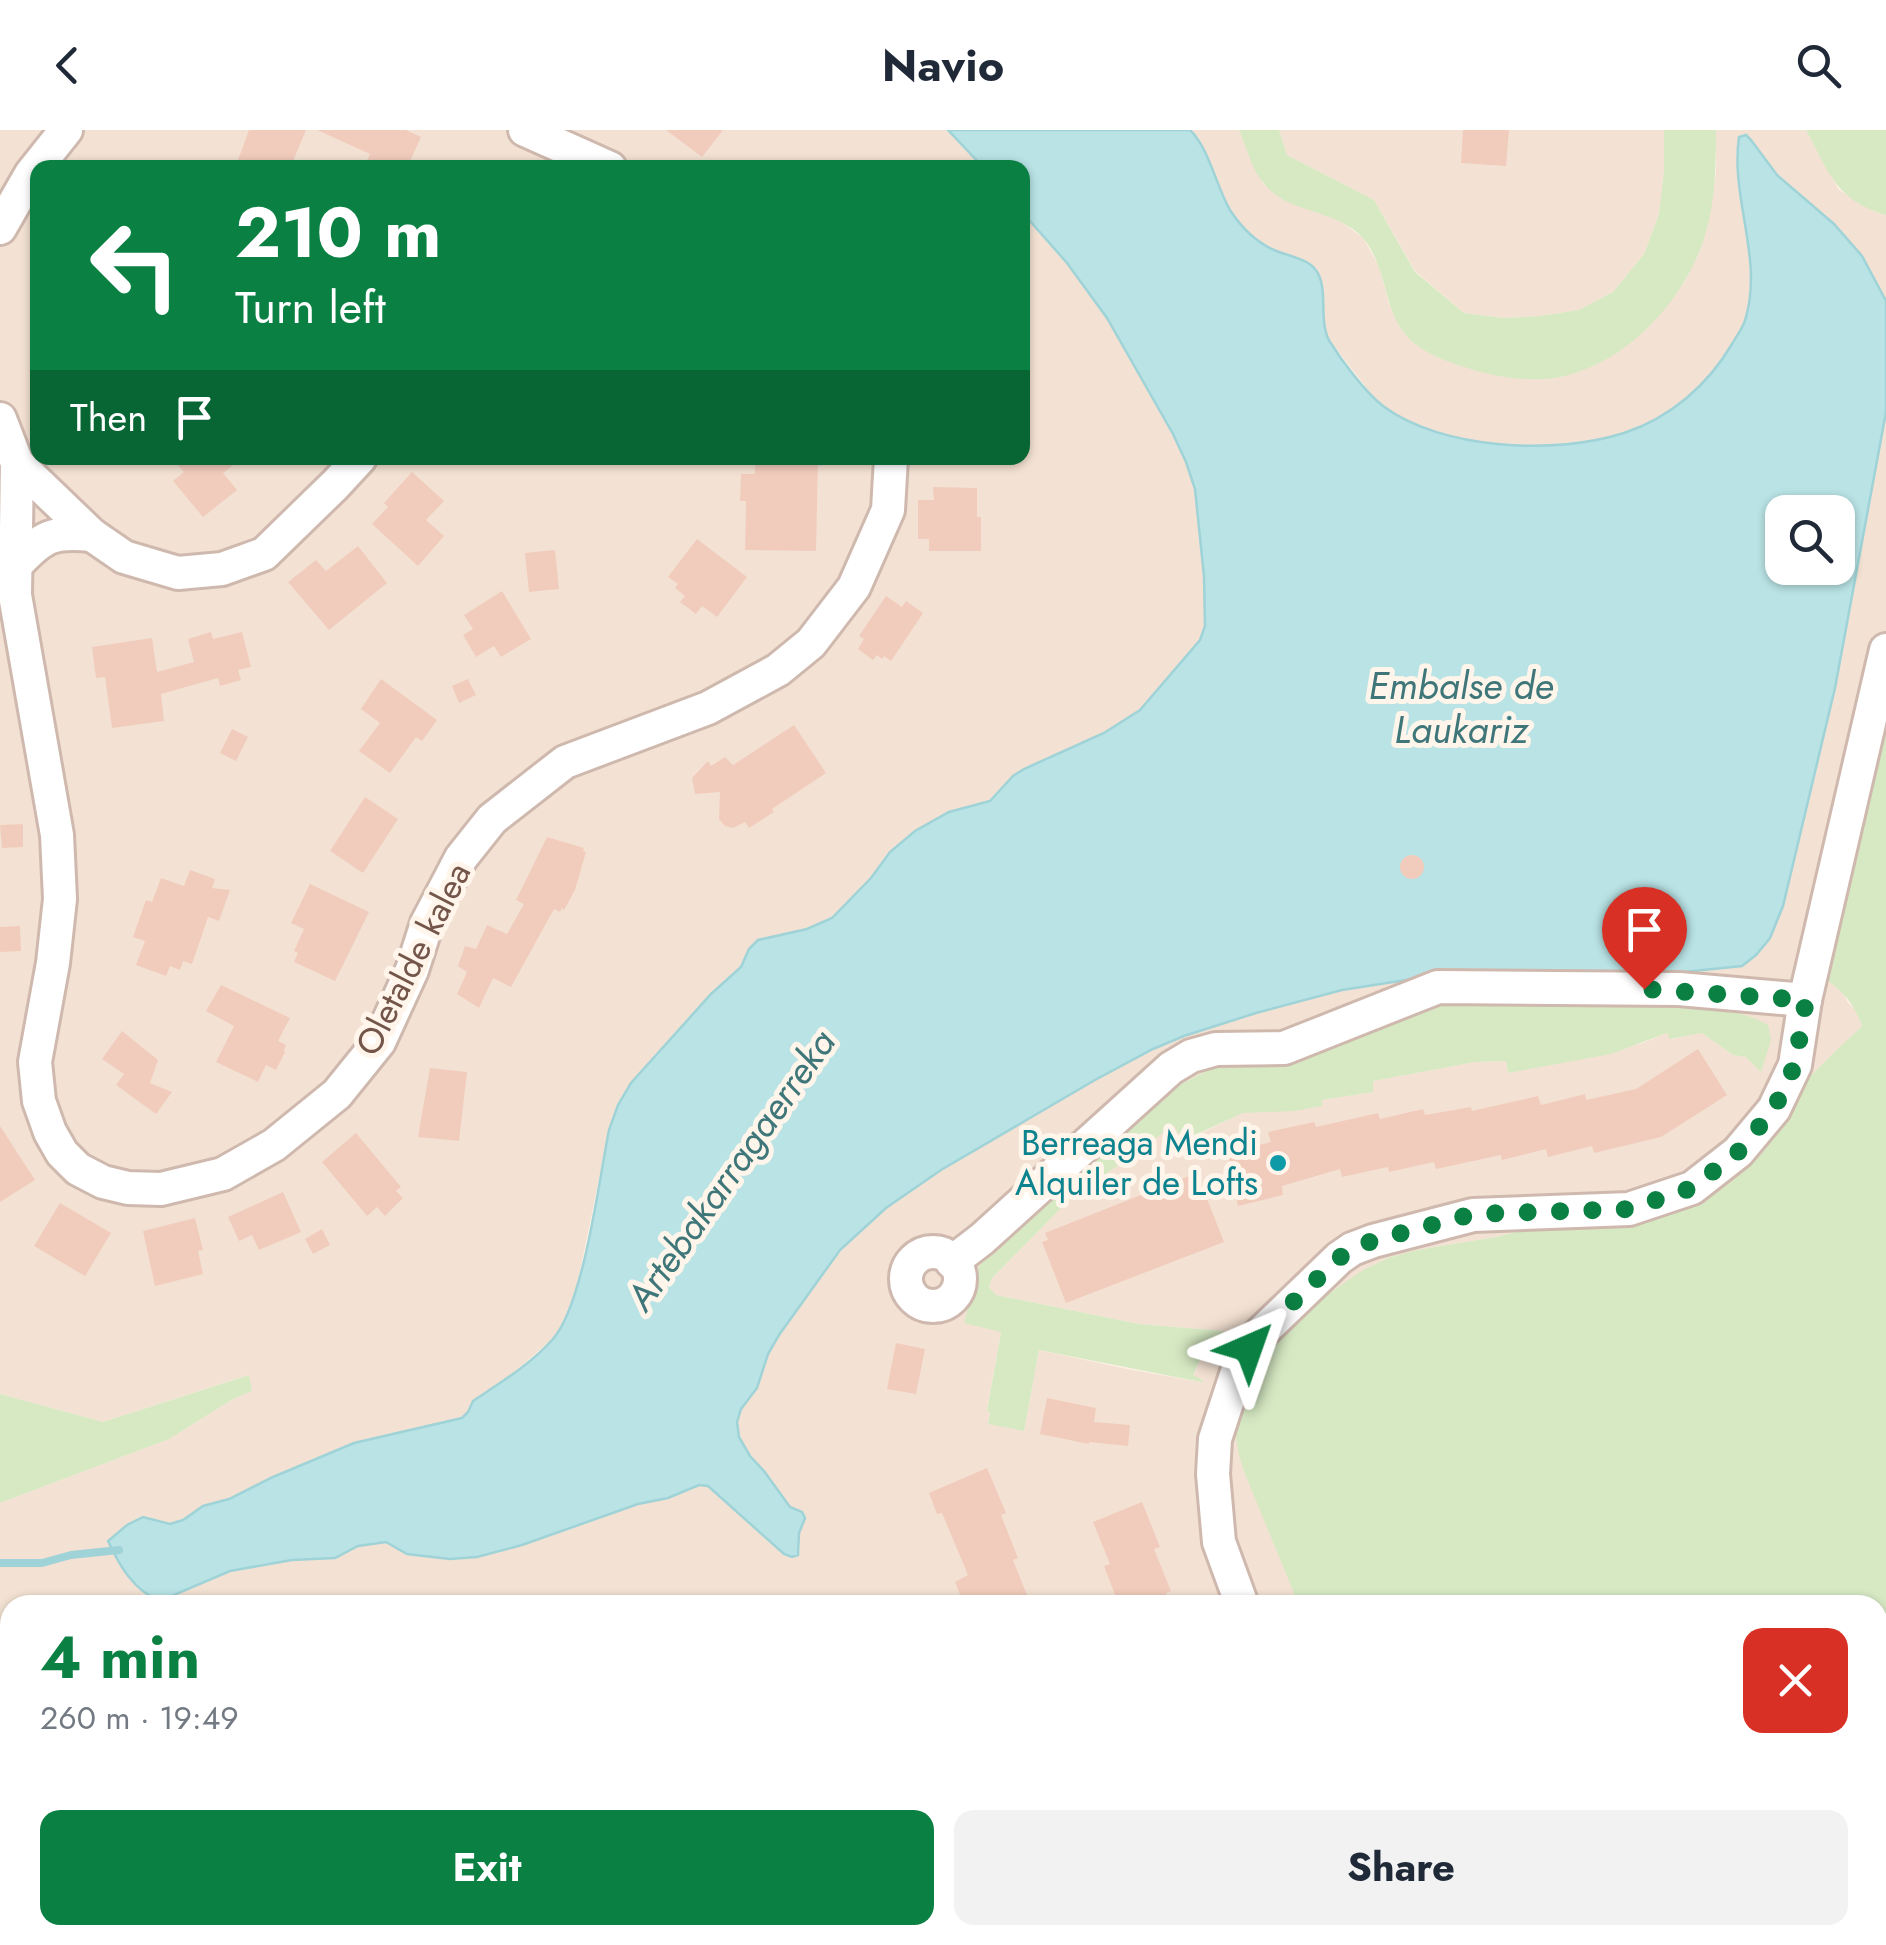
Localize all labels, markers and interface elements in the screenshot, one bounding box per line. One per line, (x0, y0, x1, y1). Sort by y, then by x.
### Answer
text: Navio (882, 33, 1004, 98)
icon: back (40, 38, 95, 93)
icon: search (1791, 38, 1846, 93)
text: 210 m (235, 182, 441, 283)
icon: left (70, 200, 200, 330)
text: Turn left (235, 275, 386, 340)
text: Then (70, 390, 147, 445)
icon: arrive (167, 390, 222, 445)
map controls (1765, 495, 1855, 585)
button: search (1765, 495, 1855, 585)
water label: Embalse de Laukariz (1369, 658, 1553, 757)
street label: Oletalde kalea (343, 854, 483, 1064)
pin (1602, 887, 1687, 990)
icon: arrive (1617, 902, 1672, 957)
water label: Artebakarragaerreka (612, 1018, 848, 1322)
place label: Berreaga Mendi Alquiler de Lofts (1015, 1118, 1258, 1208)
marker: Berreaga Mendi Alquiler de Lofts (1267, 1152, 1289, 1174)
position arrow (1197, 1296, 1301, 1400)
text: 4 min (40, 1614, 200, 1701)
button: close (1743, 1628, 1848, 1733)
text: 260 m · 19:49 (40, 1695, 239, 1741)
button: Exit (40, 1810, 934, 1925)
button: Share (954, 1810, 1848, 1925)

